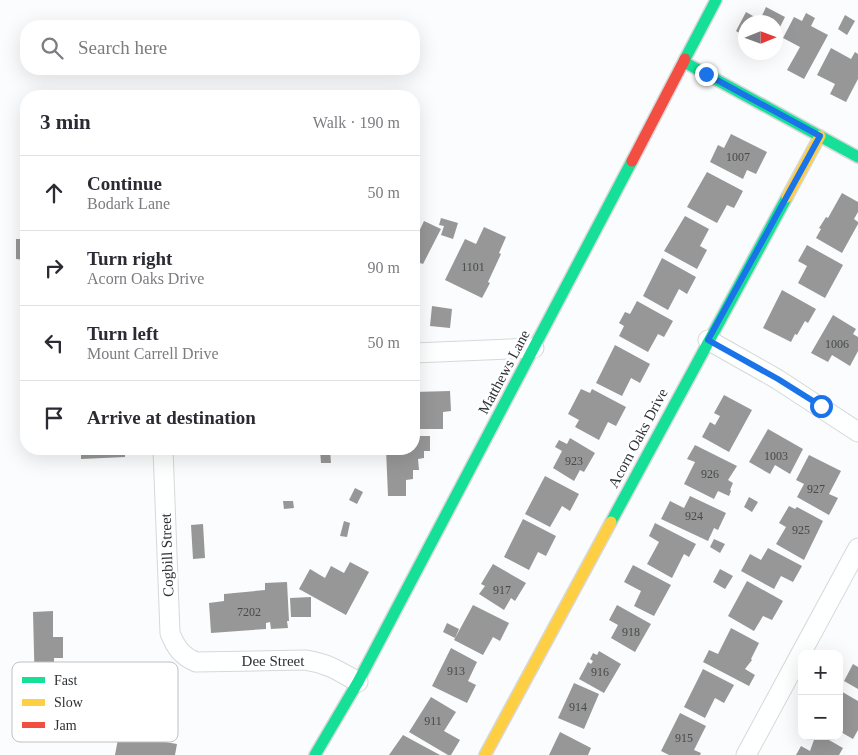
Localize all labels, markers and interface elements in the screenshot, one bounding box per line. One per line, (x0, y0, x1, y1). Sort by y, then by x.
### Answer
north arrow (738, 15, 783, 60)
search box (20, 20, 420, 75)
icon: search (38, 34, 66, 62)
text: Search here (78, 37, 167, 58)
route end (695, 63, 718, 86)
text: 3 min (40, 110, 91, 134)
text: Walk · 190 m (313, 114, 400, 131)
house number: 1007 (726, 150, 750, 164)
text: Continue (87, 173, 162, 194)
icon: ahead (40, 179, 68, 207)
text: 50 m (368, 184, 400, 201)
text: Bodark Lane (87, 195, 170, 212)
text: Turn right (87, 248, 172, 269)
icon: right (40, 254, 68, 282)
text: 90 m (368, 259, 400, 276)
house number: 1101 (461, 260, 485, 274)
text: Acorn Oaks Drive (87, 270, 204, 287)
text: Turn left (87, 323, 159, 344)
street label: Matthews Lane (475, 327, 533, 417)
icon: left (40, 329, 68, 357)
text: 50 m (368, 334, 400, 351)
house number: 1006 (825, 337, 849, 351)
text: Mount Carrell Drive (87, 345, 219, 362)
street label: Acorn Oaks Drive (605, 385, 671, 490)
route start (810, 395, 833, 418)
icon: arrive (40, 404, 68, 432)
text: Arrive at destination (87, 407, 256, 428)
house number: 1003 (764, 449, 788, 463)
house number: 923 (565, 454, 583, 468)
house number: 926 (701, 467, 719, 481)
house number: 927 (807, 482, 825, 496)
house number: 924 (685, 509, 703, 523)
street label: Cogbill Street (158, 512, 176, 597)
house number: 925 (792, 523, 810, 537)
house number: 917 (493, 583, 511, 597)
house number: 7202 (237, 605, 261, 619)
house number: 918 (622, 625, 640, 639)
map controls (798, 650, 843, 740)
button: + (798, 650, 843, 695)
street label: Dee Street (242, 653, 305, 669)
legend (12, 662, 178, 742)
house number: 913 (447, 664, 465, 678)
house number: 916 (591, 665, 609, 679)
text: Fast (54, 673, 77, 688)
text: Slow (54, 695, 84, 710)
button: − (798, 695, 843, 740)
house number: 914 (569, 700, 587, 714)
house number: 911 (424, 714, 442, 728)
text: Jam (54, 718, 77, 733)
house number: 915 (675, 731, 693, 745)

